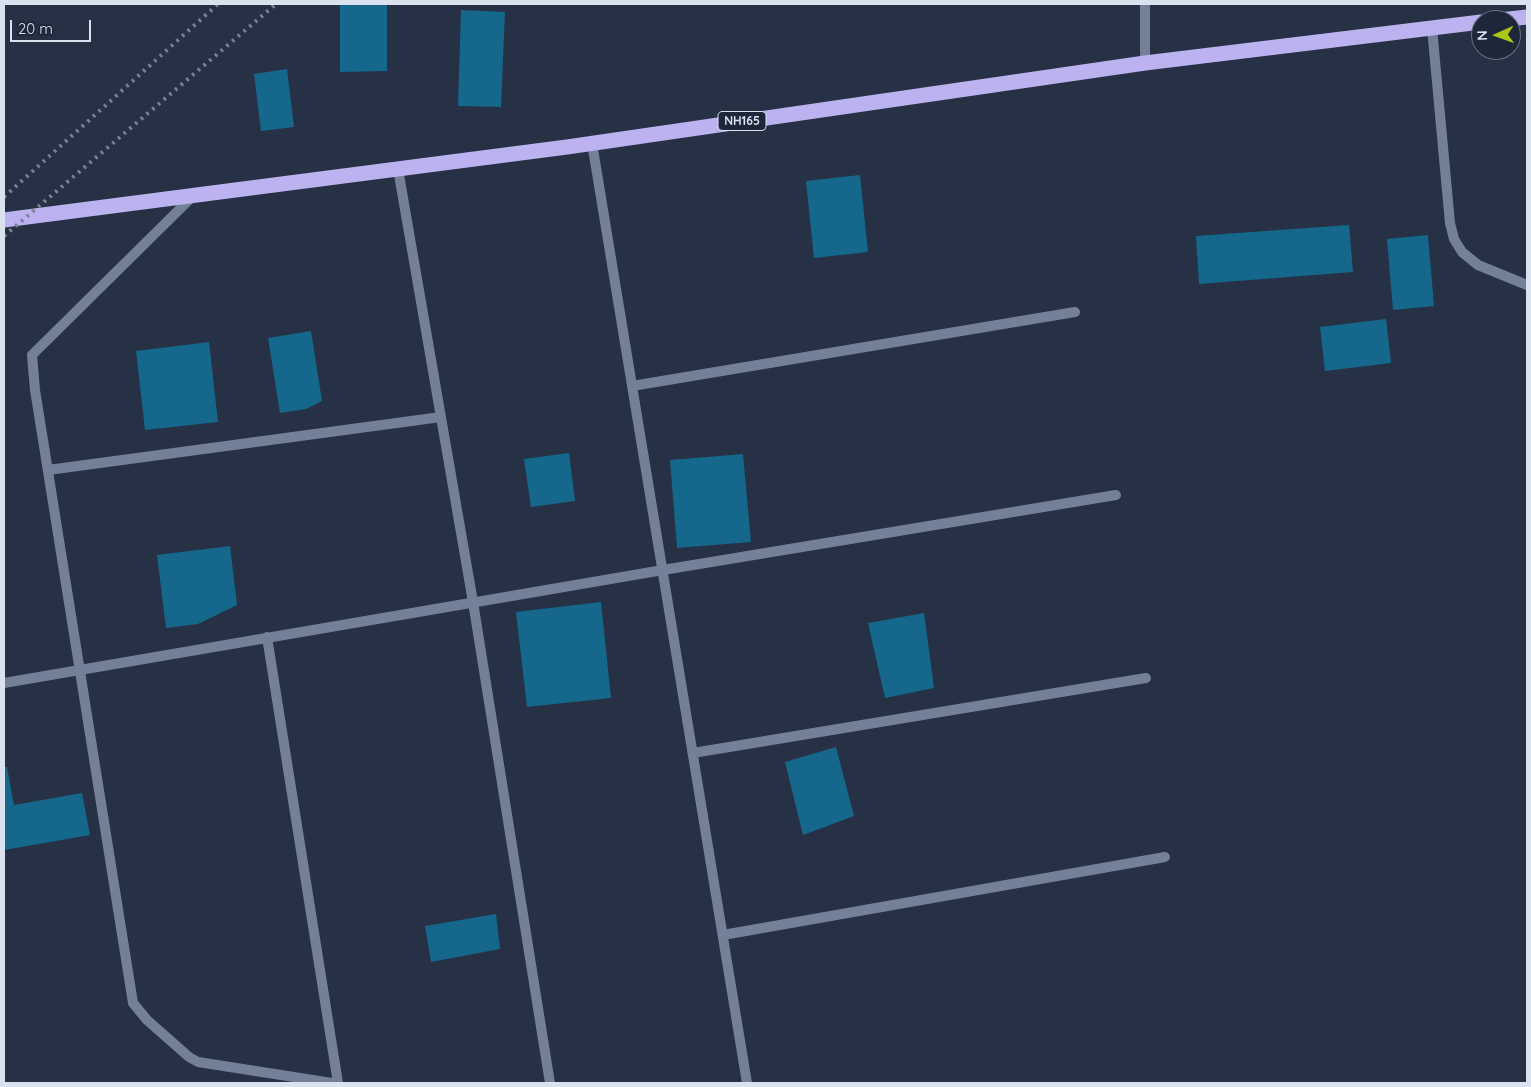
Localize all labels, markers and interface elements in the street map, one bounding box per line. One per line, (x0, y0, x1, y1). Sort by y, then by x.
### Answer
scale bar (12, 10, 94, 42)
north arrow (1471, 10, 1521, 60)
text: 20 m (18, 19, 53, 38)
text: N (1473, 30, 1491, 41)
road number: NH165 (718, 112, 766, 130)

